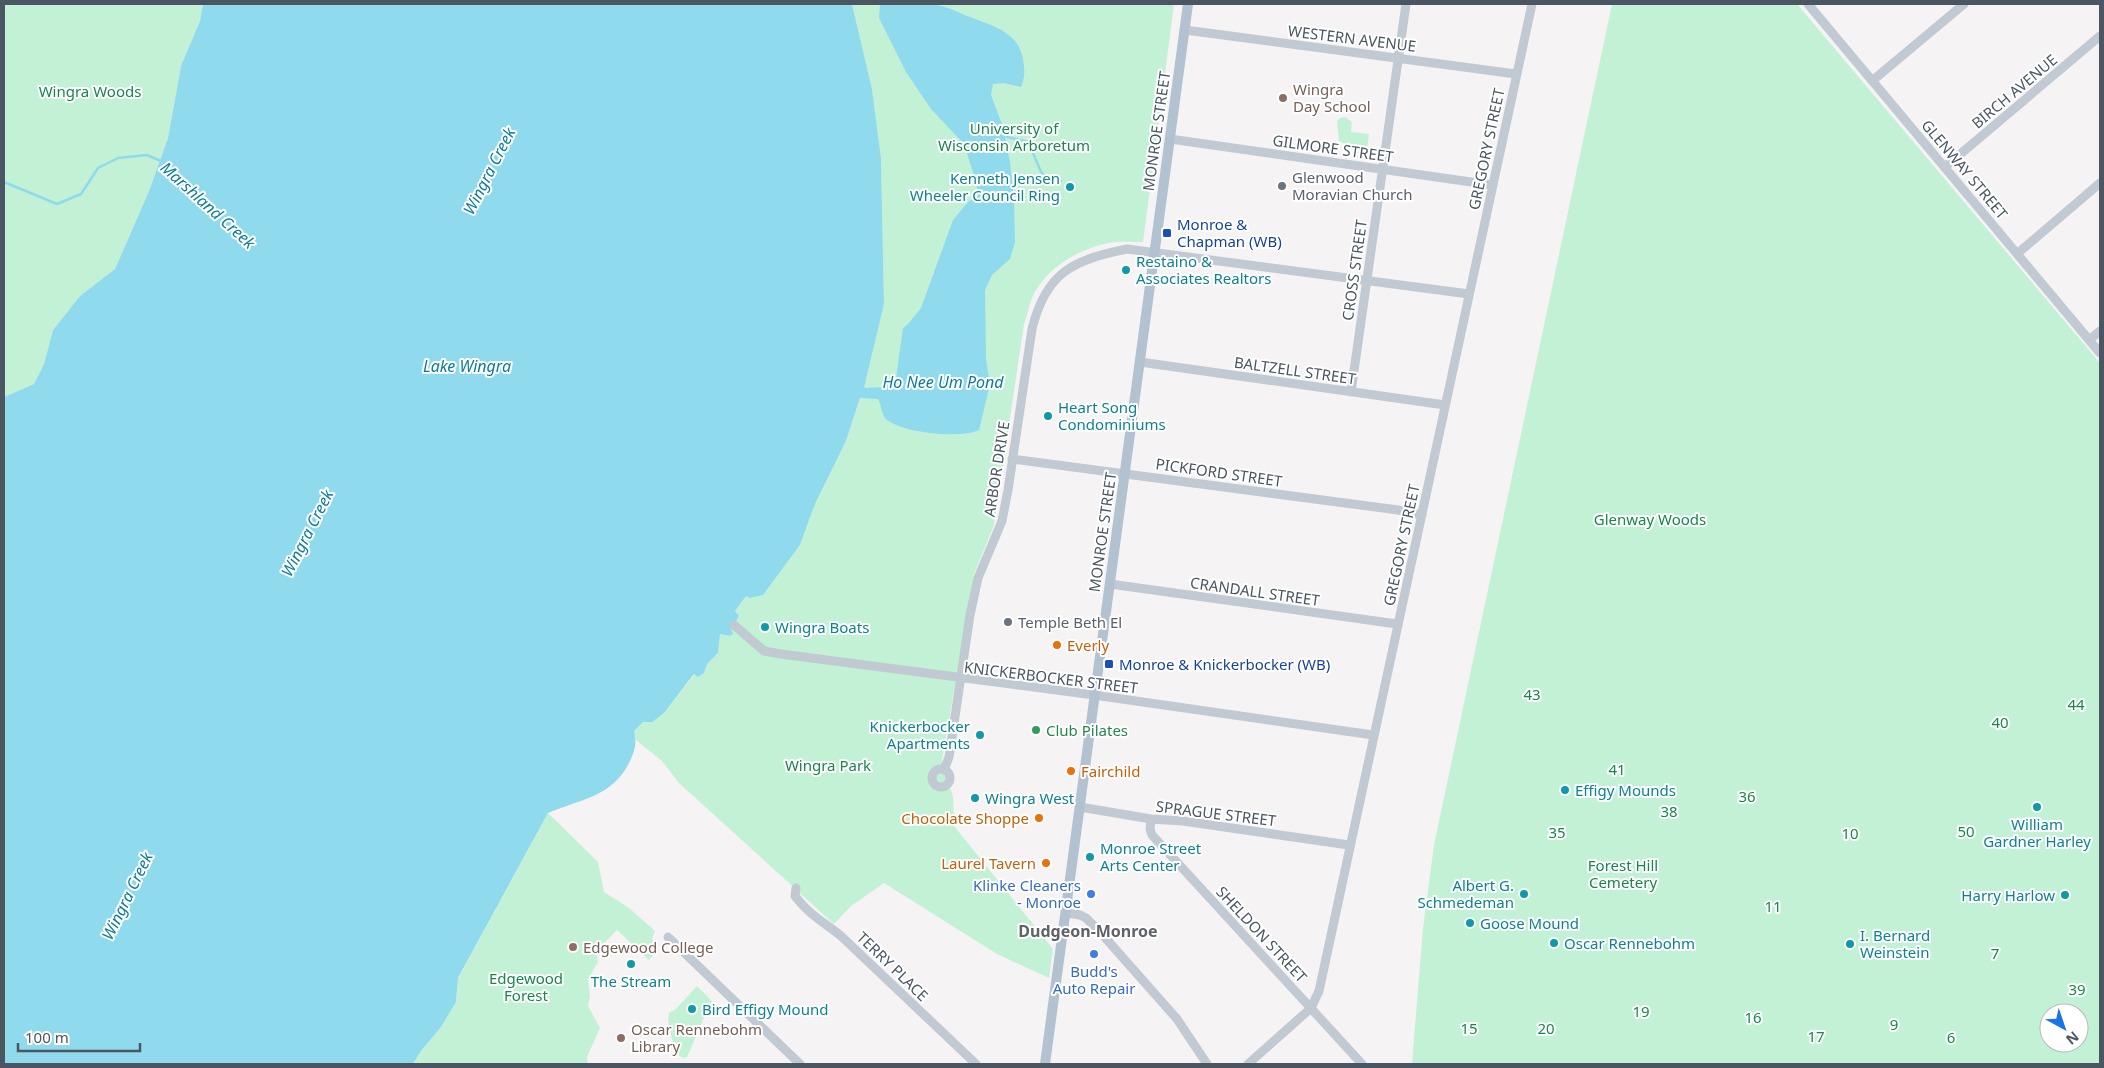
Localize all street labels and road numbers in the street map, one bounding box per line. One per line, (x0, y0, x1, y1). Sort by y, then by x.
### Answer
street label: WESTERN AVENUE (1287, 20, 1417, 56)
street label: BIRCH AVENUE (1967, 49, 2061, 133)
street label: MONROE STREET (1138, 69, 1174, 192)
street label: GREGORY STREET (1463, 86, 1509, 212)
street label: GLENWAY STREET (1918, 115, 2013, 223)
street label: GILMORE STREET (1271, 130, 1395, 166)
street label: CROSS STREET (1337, 218, 1371, 322)
street label: BALTZELL STREET (1233, 352, 1358, 389)
street label: ARBOR DRIVE (979, 420, 1013, 518)
street label: PICKFORD STREET (1154, 453, 1284, 491)
street label: MONROE STREET (1084, 470, 1120, 593)
street label: GREGORY STREET (1378, 482, 1424, 608)
street label: CRANDALL STREET (1189, 572, 1322, 610)
street label: KNICKERBOCKER STREET (963, 656, 1140, 698)
street label: SPRAGUE STREET (1155, 796, 1278, 830)
street label: SHELDON STREET (1212, 882, 1312, 987)
street label: TERRY PLACE (853, 927, 933, 1005)

